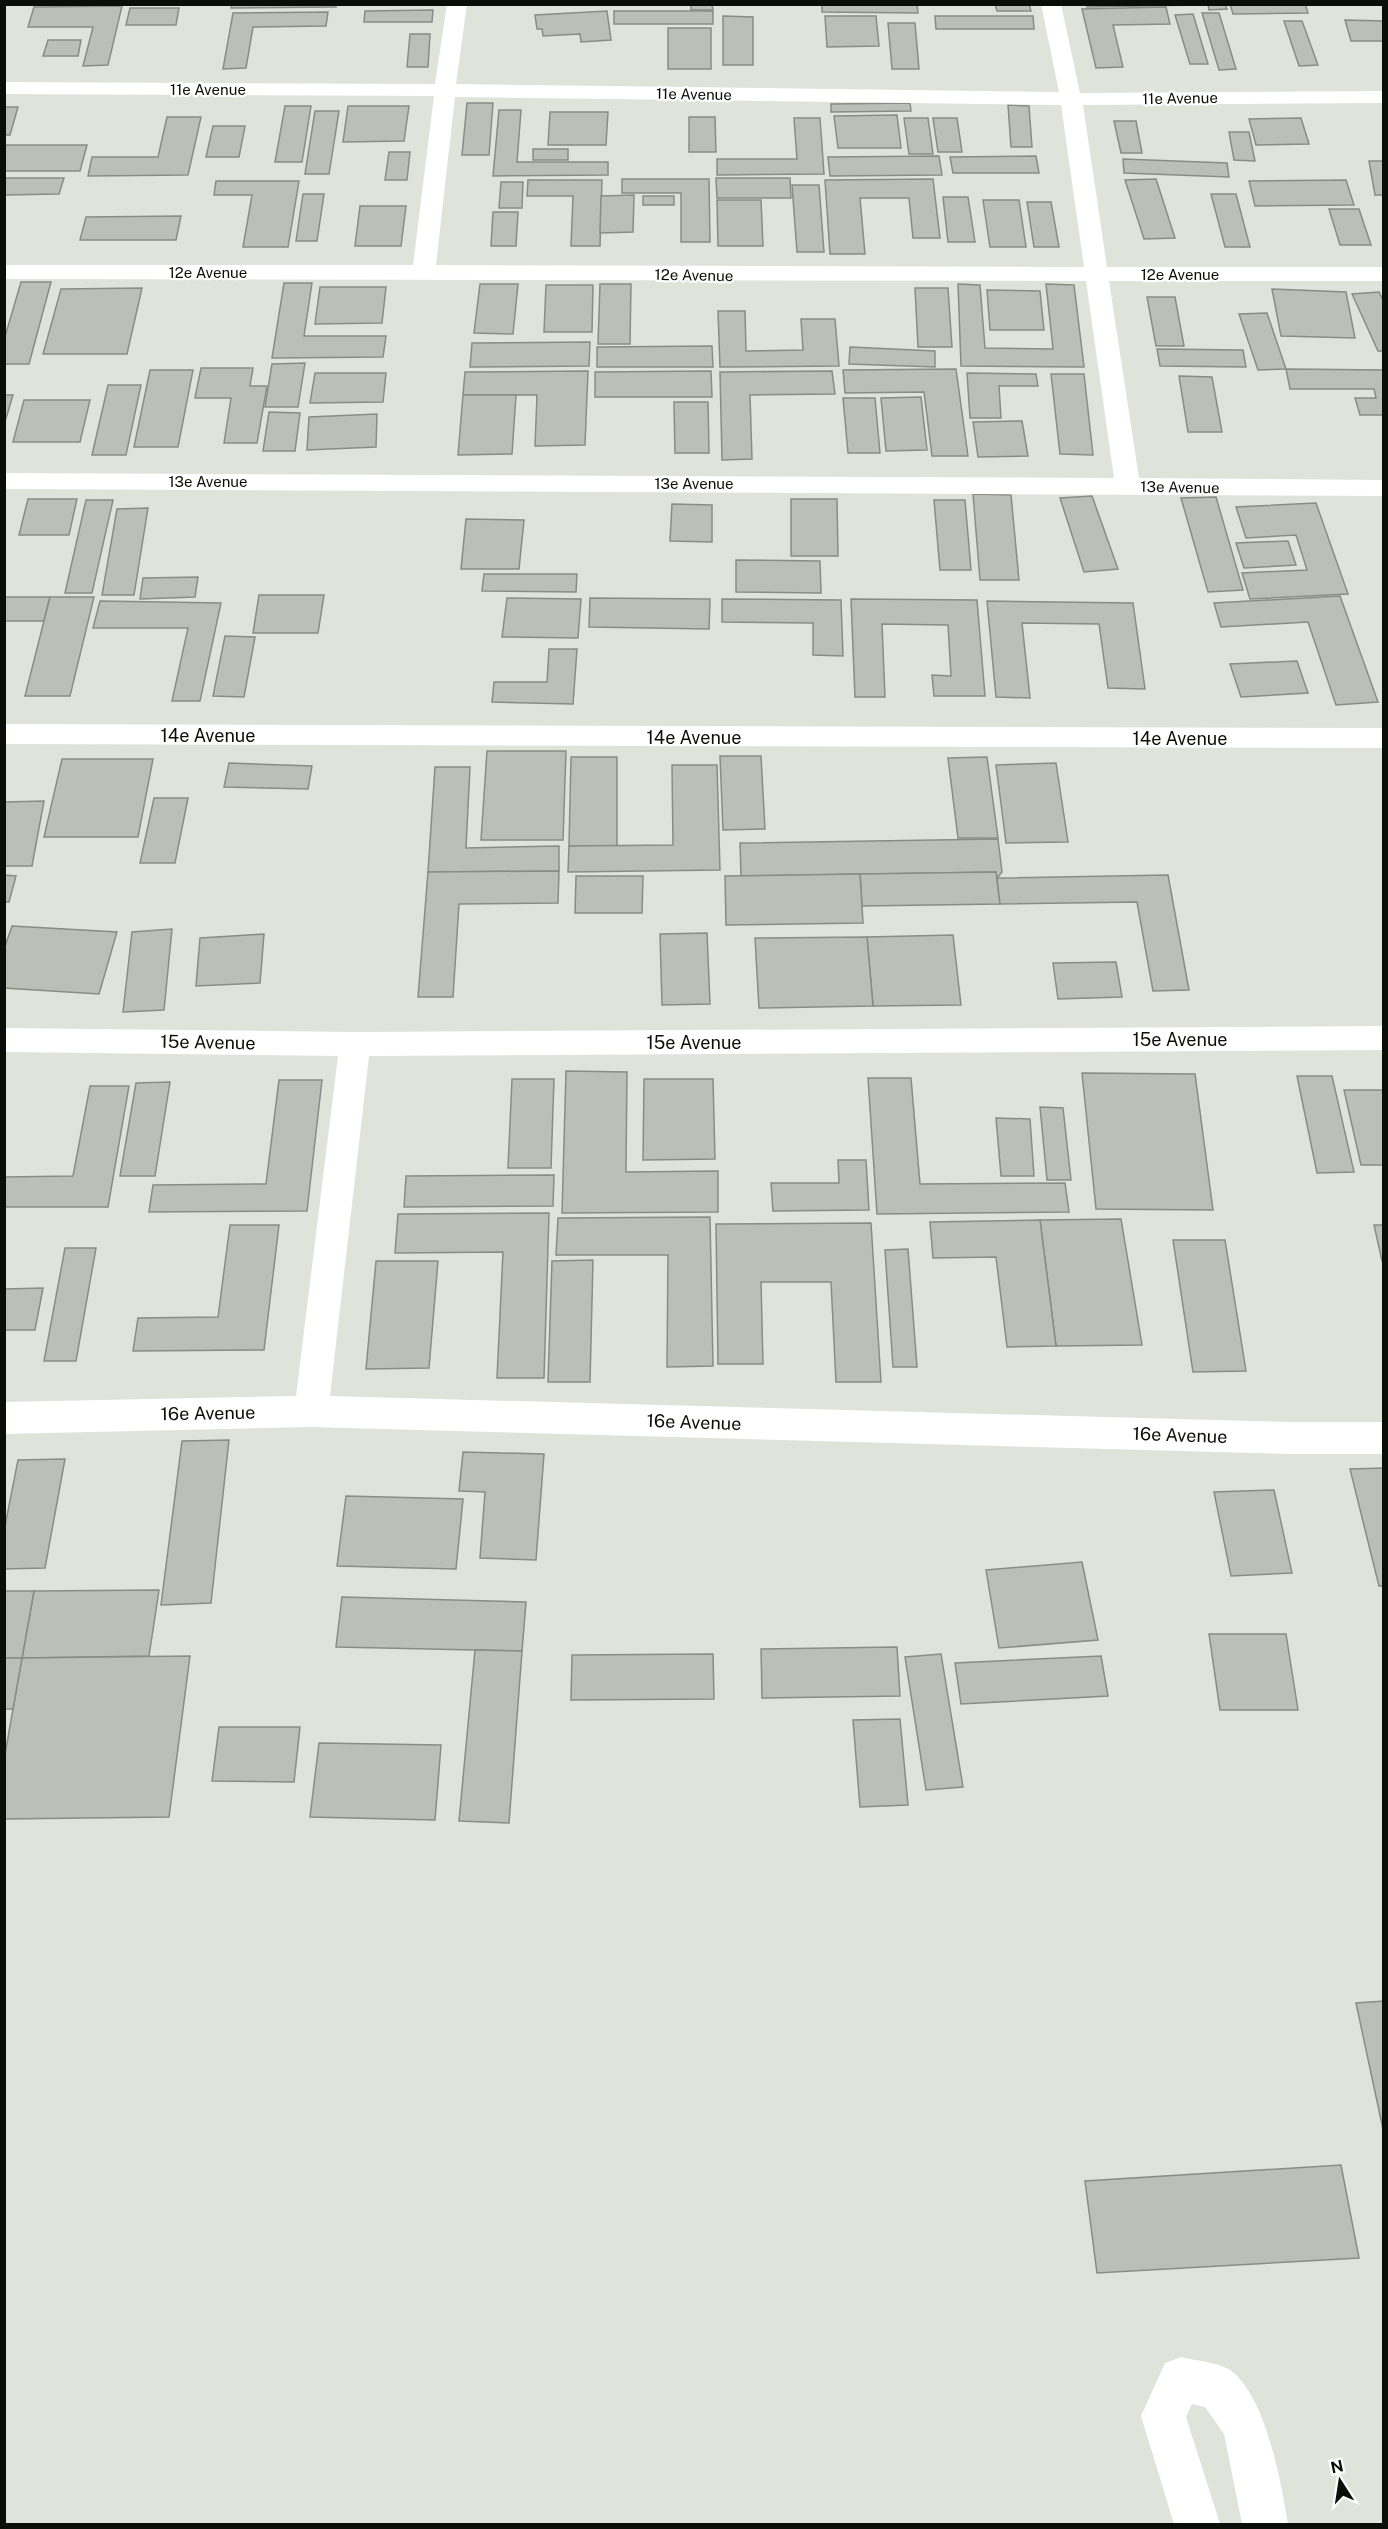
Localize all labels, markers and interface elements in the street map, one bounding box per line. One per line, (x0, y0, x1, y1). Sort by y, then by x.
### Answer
street label: 11e Avenue (170, 81, 246, 98)
street label: 11e Avenue (656, 85, 732, 103)
street label: 11e Avenue (1142, 89, 1218, 107)
street label: 12e Avenue (169, 264, 247, 281)
street label: 12e Avenue (655, 266, 733, 284)
street label: 12e Avenue (1141, 266, 1219, 283)
street label: 13e Avenue (168, 473, 248, 490)
street label: 13e Avenue (654, 475, 734, 492)
street label: 13e Avenue (1140, 478, 1220, 496)
street label: 14e Avenue (161, 725, 255, 746)
street label: 14e Avenue (647, 727, 741, 748)
street label: 14e Avenue (1133, 728, 1227, 749)
street label: 15e Avenue (1132, 1029, 1228, 1050)
street label: 15e Avenue (160, 1031, 256, 1053)
street label: 15e Avenue (646, 1032, 742, 1053)
street label: 16e Avenue (160, 1402, 256, 1424)
street label: 16e Avenue (646, 1410, 742, 1434)
street label: 16e Avenue (1132, 1423, 1228, 1447)
north arrow (1310, 2451, 1370, 2511)
text: N (1329, 2456, 1345, 2477)

